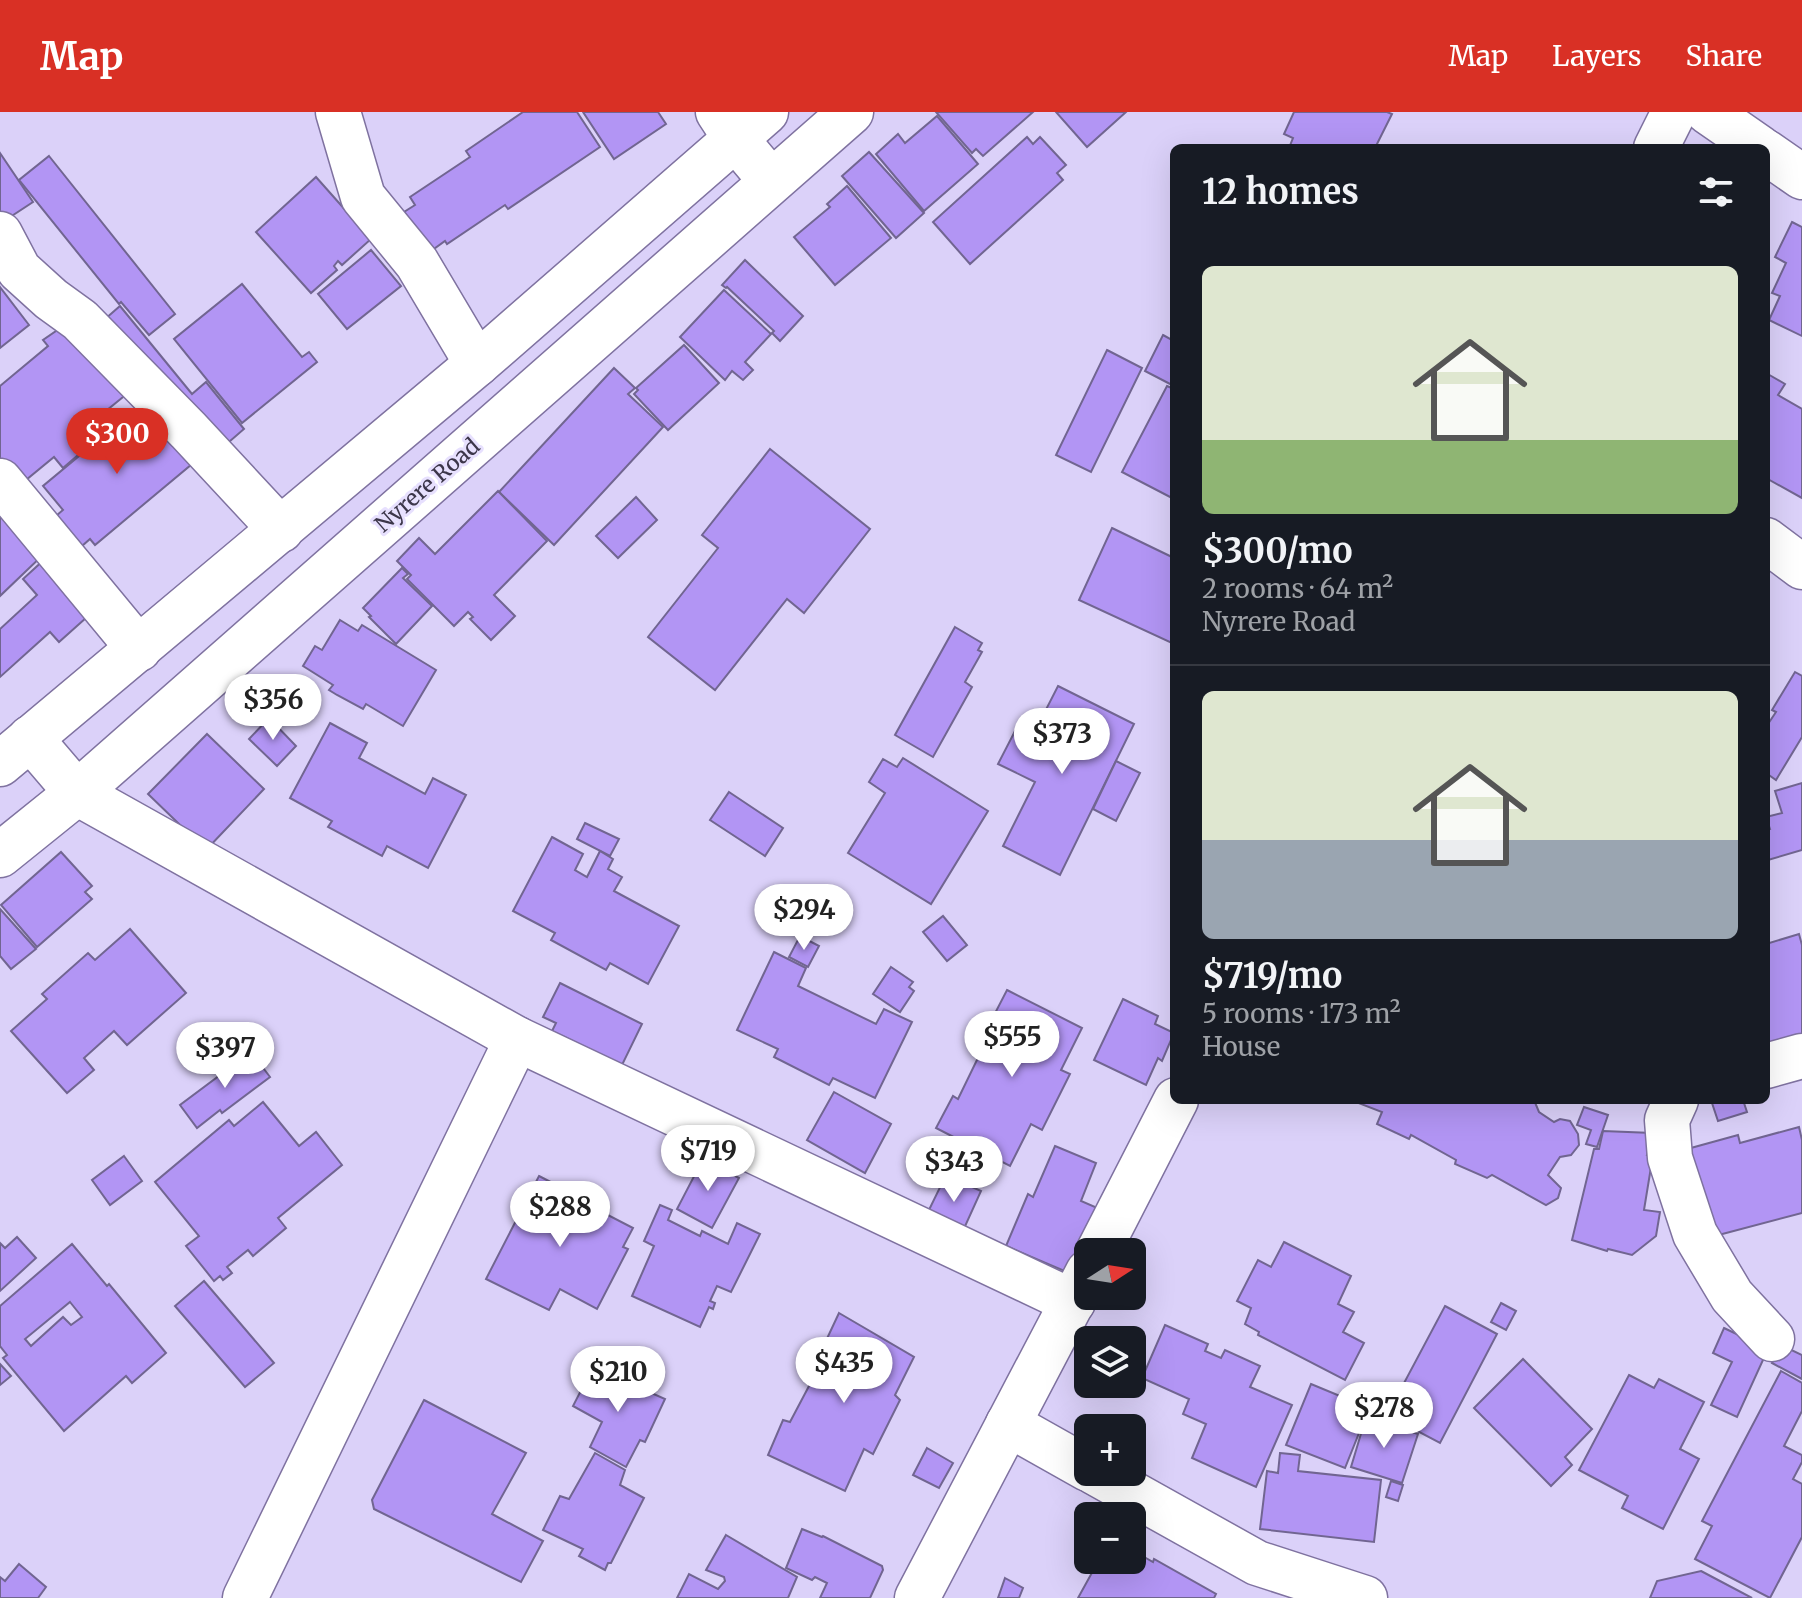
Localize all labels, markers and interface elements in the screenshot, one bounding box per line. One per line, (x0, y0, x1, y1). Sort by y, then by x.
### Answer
text: Map (40, 33, 124, 80)
text: Map (1448, 38, 1508, 74)
text: Layers (1552, 38, 1641, 74)
text: Share (1685, 38, 1762, 74)
icon: filters (1694, 170, 1738, 214)
text: 12 homes (1202, 171, 1359, 213)
icon: home (1398, 318, 1542, 462)
pin: $300 (70, 408, 164, 476)
text: $300 (84, 417, 150, 450)
street label: Nyrere Road (369, 432, 485, 538)
text: $300/mo (1202, 530, 1353, 572)
text: 2 rooms · 64 m² (1202, 572, 1393, 605)
text: Nyrere Road (1202, 605, 1355, 638)
pin: $356 (226, 674, 320, 742)
text: $356 (243, 683, 304, 716)
pin: $373 (1015, 708, 1109, 776)
text: $373 (1032, 717, 1092, 750)
icon: home (1398, 743, 1542, 887)
pin: $294 (757, 884, 851, 952)
text: $294 (772, 893, 836, 926)
text: $719/mo (1202, 955, 1342, 997)
text: 5 rooms · 173 m² (1202, 997, 1401, 1030)
pin: $555 (965, 1011, 1059, 1079)
text: $555 (982, 1020, 1042, 1053)
pin: $397 (178, 1022, 272, 1090)
text: House (1202, 1030, 1280, 1063)
text: $397 (194, 1031, 256, 1064)
pin: $719 (661, 1125, 755, 1193)
text: $719 (679, 1134, 737, 1167)
pin: $343 (907, 1136, 1001, 1204)
text: $343 (924, 1145, 984, 1178)
pin: $288 (513, 1181, 607, 1249)
text: $288 (528, 1190, 592, 1223)
north arrow (1074, 1238, 1146, 1310)
map controls (1074, 1238, 1146, 1574)
button: layers (1074, 1326, 1146, 1398)
pin: $435 (797, 1337, 891, 1405)
pin: $210 (571, 1346, 665, 1414)
text: $435 (814, 1346, 874, 1379)
text: $210 (588, 1355, 648, 1388)
pin: $278 (1337, 1382, 1431, 1450)
text: $278 (1353, 1391, 1415, 1424)
button: + (1074, 1414, 1146, 1486)
button: − (1074, 1502, 1146, 1574)

